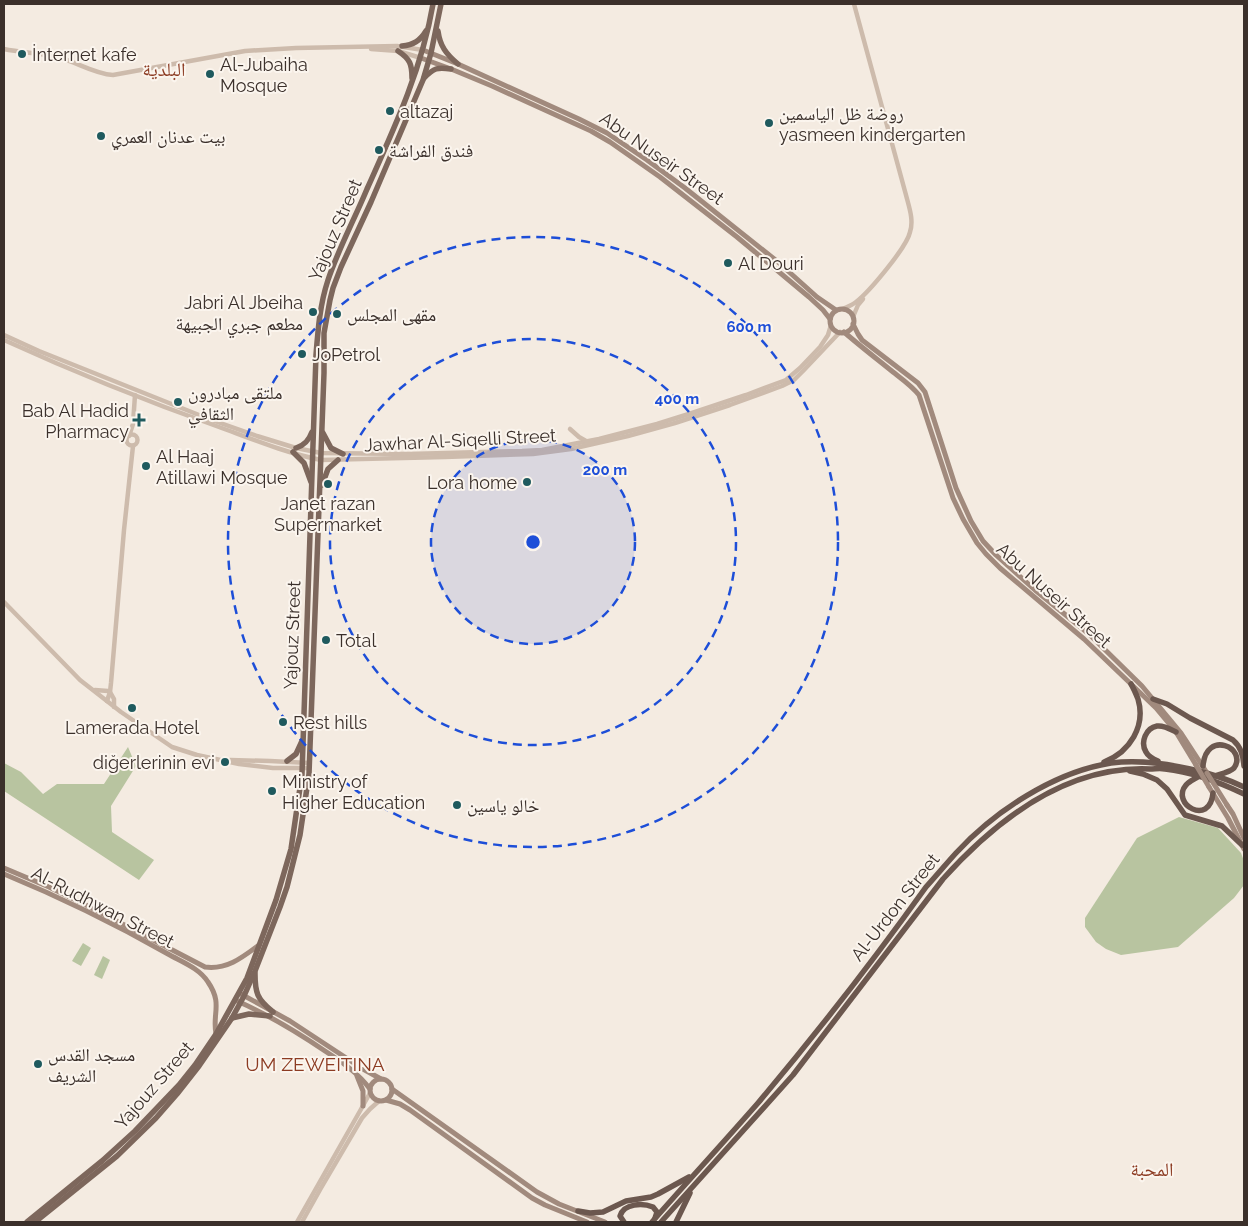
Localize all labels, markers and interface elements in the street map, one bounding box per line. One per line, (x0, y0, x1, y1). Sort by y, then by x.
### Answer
place label: İnternet kafe (32, 44, 137, 65)
marker: İnternet kafe (16, 48, 28, 60)
place label: Al-Jubaiha Mosque (220, 54, 308, 96)
district label: البلدية (143, 58, 185, 81)
marker: Al-Jubaiha Mosque (204, 68, 216, 80)
place label: altazaj (400, 101, 453, 122)
place label: روضة ظل الياسمين yasmeen kindergarten (779, 103, 966, 145)
marker: altazaj (384, 105, 396, 117)
street label: Abu Nuseir Street (596, 107, 728, 209)
marker: روضة ظل الياسمين yasmeen kindergarten (763, 117, 775, 129)
place label: بيت عدنان العمري (111, 126, 225, 151)
marker: بيت عدنان العمري (95, 130, 107, 142)
place label: فندق الفراشة (389, 140, 473, 162)
marker: فندق الفراشة (373, 144, 385, 156)
street label: Yajouz Street (304, 176, 366, 284)
place label: Al Douri (738, 253, 804, 274)
marker: Al Douri (722, 257, 734, 269)
place label: Jabri Al Jbeiha مطعم جبري الجبيهة (175, 292, 303, 338)
place label: مقهى المجلس (347, 304, 436, 326)
marker: Jabri Al Jbeiha مطعم جبري الجبيهة (307, 306, 319, 318)
marker: مقهى المجلس (331, 308, 343, 320)
text: 600 m (726, 318, 772, 336)
place label: JoPetrol (312, 344, 380, 365)
marker: JoPetrol (296, 348, 308, 360)
place label: ملتقى مبادرون الثقافي (188, 382, 282, 428)
text: 400 m (655, 390, 699, 408)
marker: ملتقى مبادرون الثقافي (172, 396, 184, 408)
place label: Bab Al Hadid Pharmacy (22, 400, 129, 442)
marker: Bab Al Hadid Pharmacy (133, 414, 145, 426)
street label: Jawhar Al-Siqelli Street (364, 424, 556, 456)
place label: Al Haaj Atillawi Mosque (156, 446, 288, 488)
marker: Al Haaj Atillawi Mosque (140, 460, 152, 472)
text: 200 m (583, 461, 627, 479)
place label: Lora home (427, 472, 517, 493)
marker: Lora home (521, 476, 533, 488)
marker: Janet razan Supermarket (322, 478, 334, 490)
place label: Janet razan Supermarket (274, 493, 382, 535)
centre of rings (524, 533, 542, 551)
street label: Abu Nuseir Street (992, 538, 1116, 652)
street label: Yajouz Street (280, 580, 304, 690)
place label: Total (336, 630, 376, 651)
marker: Total (320, 634, 332, 646)
marker: Lamerada Hotel (126, 702, 138, 714)
place label: Rest hills (293, 712, 368, 733)
marker: Rest hills (277, 716, 289, 728)
place label: Lamerada Hotel (65, 717, 199, 738)
place label: diğerlerinin evi (93, 752, 215, 773)
marker: diğerlerinin evi (219, 756, 231, 768)
place label: Ministry of Higher Education (282, 771, 425, 813)
marker: Ministry of Higher Education (266, 785, 278, 797)
place label: خالو ياسين (467, 795, 539, 817)
marker: خالو ياسين (451, 799, 463, 811)
street label: Al-Urdon Street (846, 849, 944, 965)
street label: Al-Rudhwan Street (28, 862, 178, 952)
street label: Yajouz Street (110, 1037, 198, 1133)
place label: مسجد القدس الشريف (48, 1044, 135, 1086)
district label: UM ZEWEITINA (245, 1053, 385, 1075)
marker: مسجد القدس الشريف (32, 1058, 44, 1070)
district label: المحبة (1130, 1158, 1174, 1181)

